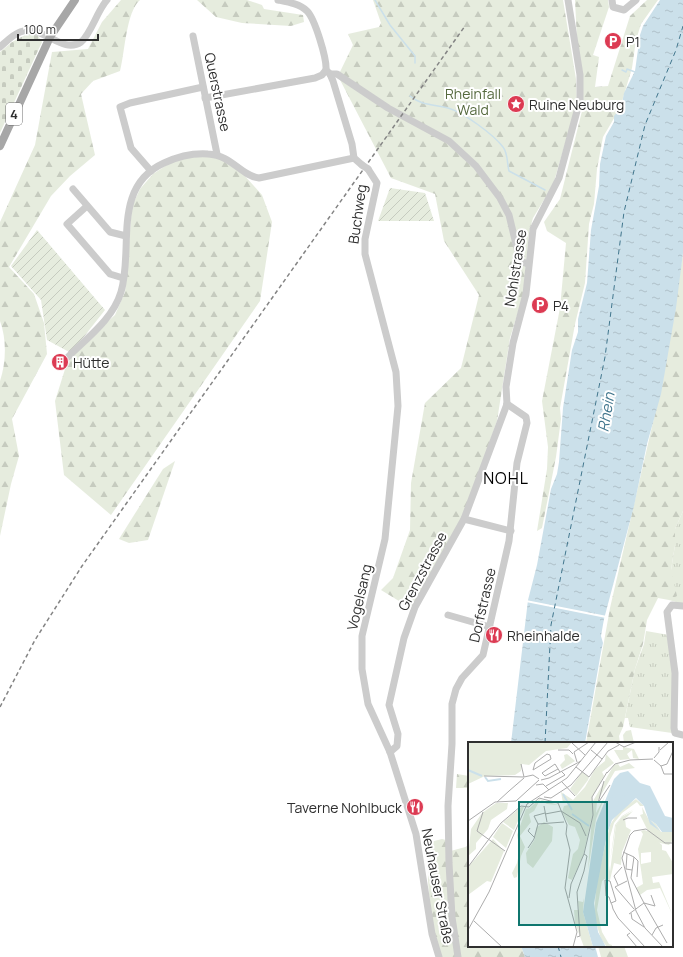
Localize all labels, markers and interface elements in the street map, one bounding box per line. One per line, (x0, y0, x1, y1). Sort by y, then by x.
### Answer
scale bar (18, 16, 98, 42)
text: 100 m (24, 21, 56, 38)
parking icon: P1 (603, 31, 623, 51)
place label: P1 (626, 32, 640, 51)
street label: Querstrasse (200, 51, 236, 133)
park label: Rheinfall Wald (445, 84, 501, 119)
place icon: Ruine Neuburg (506, 94, 526, 114)
place label: Ruine Neuburg (529, 95, 624, 114)
road number: 4 (6, 103, 22, 125)
street label: Buchweg (343, 183, 371, 245)
street label: Nohlstrasse (500, 228, 530, 308)
parking icon: P4 (530, 295, 550, 315)
place label: P4 (553, 296, 569, 315)
building icon: Hütte (50, 352, 70, 372)
place label: Hütte (73, 353, 109, 372)
water label: Rhein (593, 390, 620, 433)
district label: NOHL (483, 467, 529, 489)
street label: Grenzstrasse (393, 528, 451, 614)
street label: Vogelsang (342, 562, 376, 632)
street label: Dorfstrasse (464, 566, 500, 644)
restaurant icon: Rheinhalde (484, 625, 504, 645)
place label: Rheinhalde (507, 626, 580, 645)
inset map (468, 742, 673, 947)
restaurant icon: Taverne Nohlbuck (405, 797, 425, 817)
place label: Taverne Nohlbuck (287, 798, 403, 817)
street label: Neuhauser Straße (417, 827, 459, 945)

